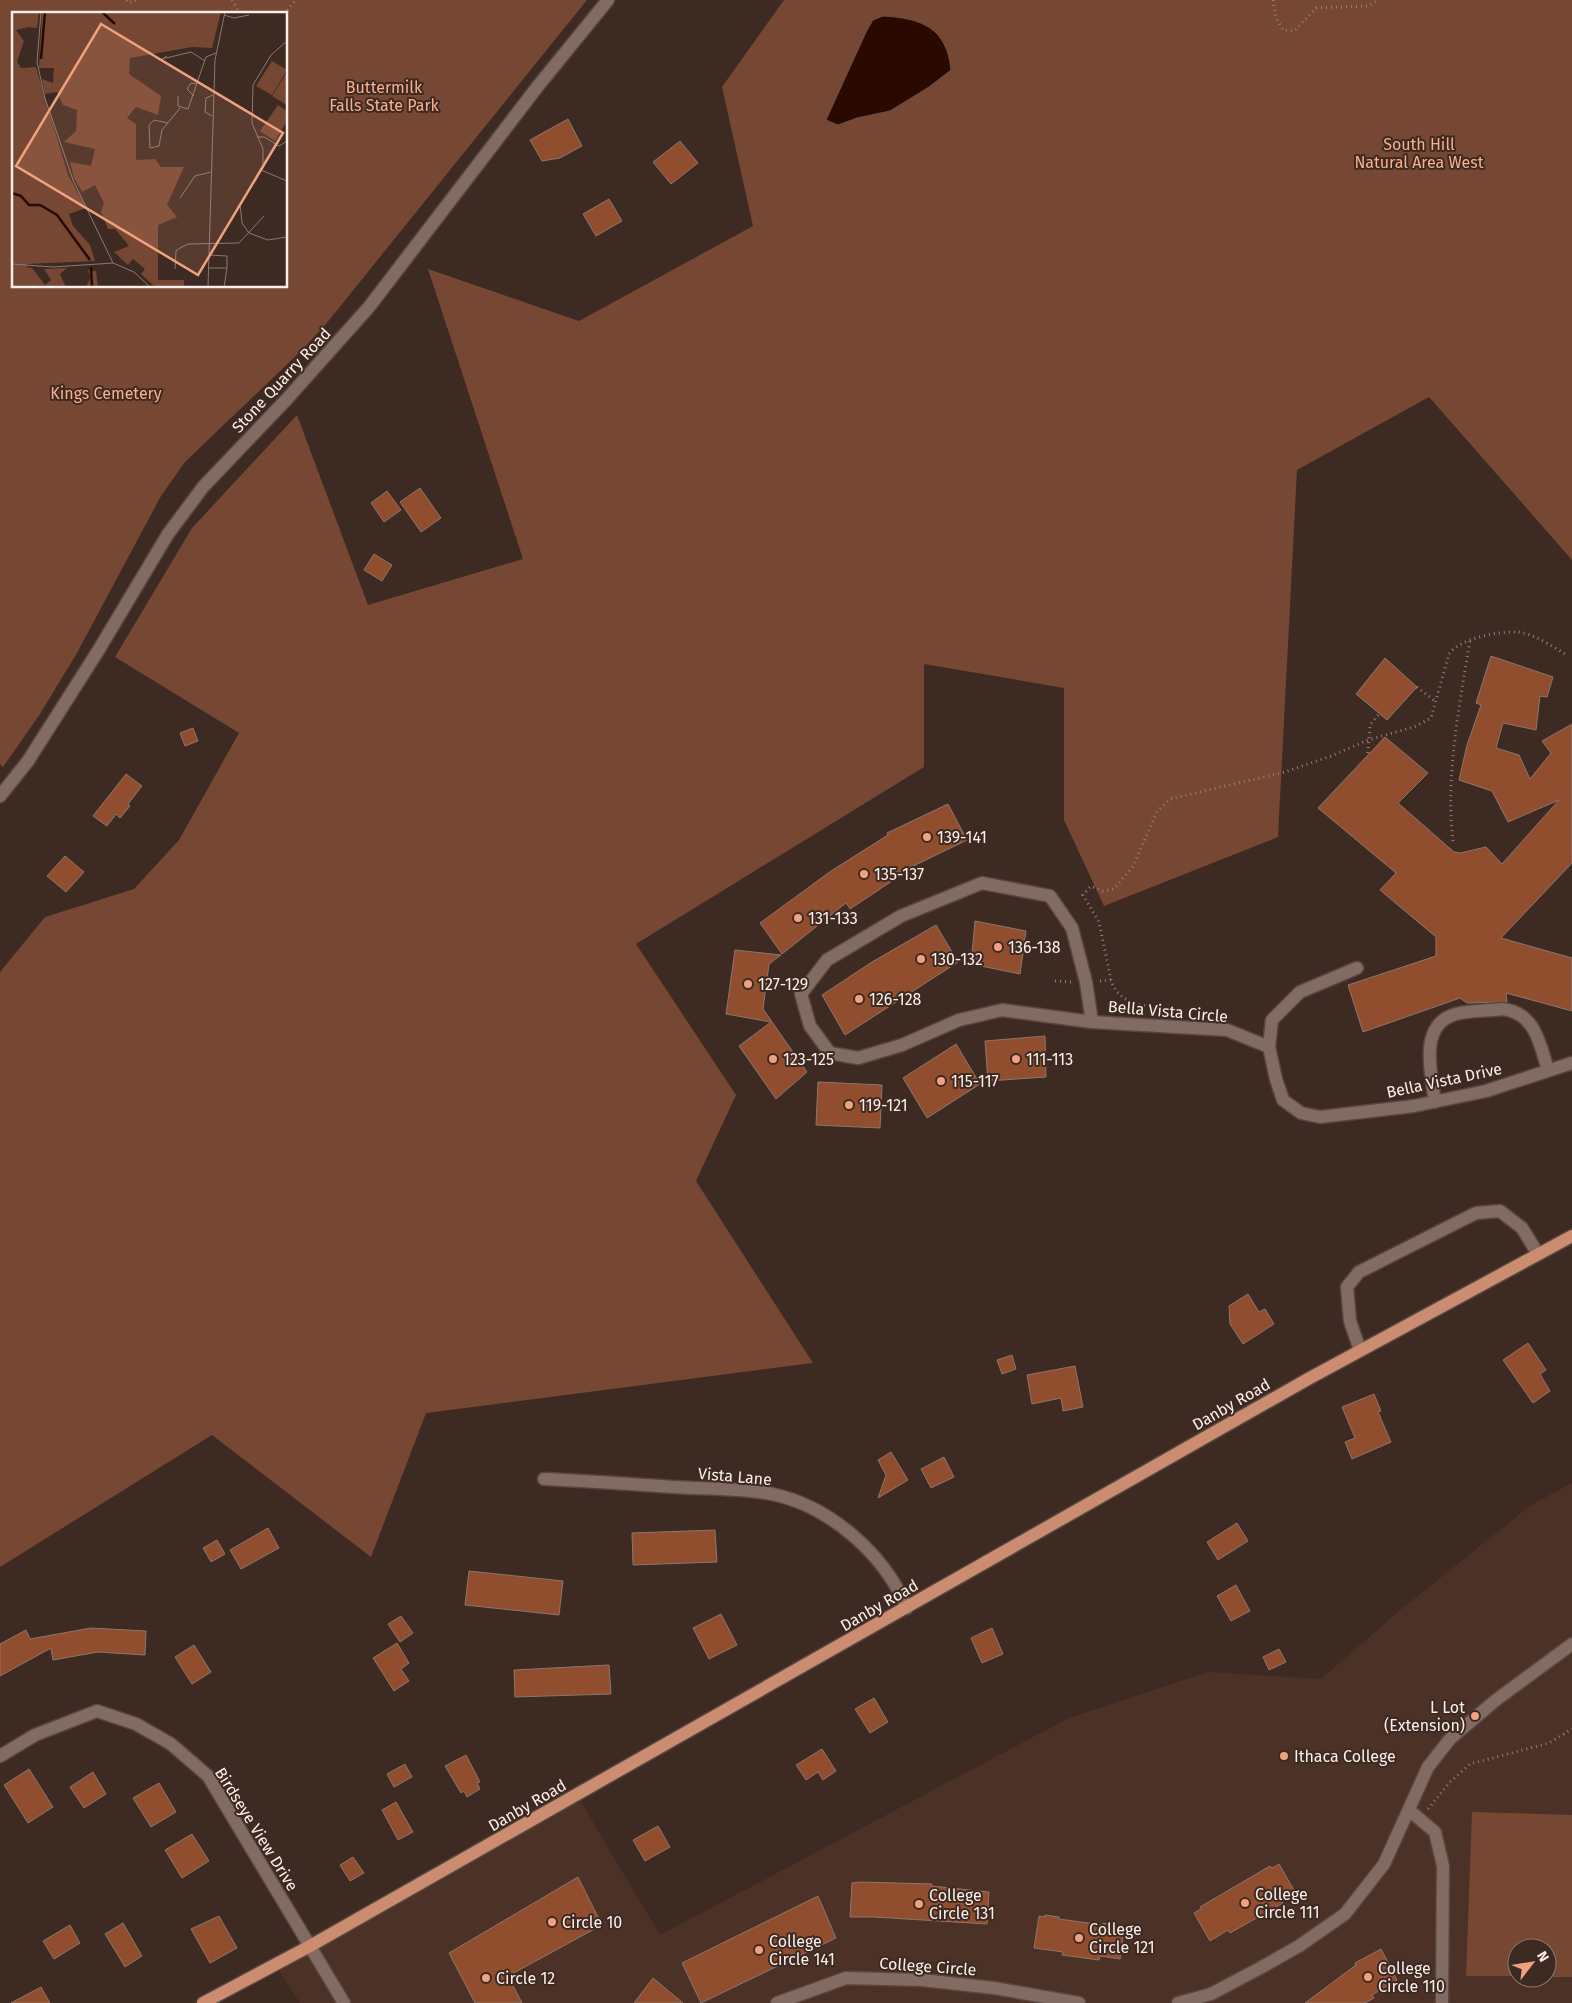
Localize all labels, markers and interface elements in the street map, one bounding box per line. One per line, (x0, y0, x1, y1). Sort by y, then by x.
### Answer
inset map (12, 12, 288, 288)
park label: Buttermilk Falls State Park (329, 78, 440, 115)
park label: South Hill Natural Area West (1354, 135, 1484, 172)
street label: Stone Quarry Road (228, 324, 335, 437)
park label: Kings Cemetery (50, 384, 162, 403)
place label: 139-141 (937, 828, 987, 847)
marker: 139-141 (921, 831, 933, 843)
place label: 135-137 (874, 865, 924, 884)
marker: 135-137 (858, 868, 870, 880)
place label: 131-133 (808, 909, 858, 928)
marker: 131-133 (792, 912, 804, 924)
place label: 136-138 (1008, 938, 1061, 957)
marker: 136-138 (992, 941, 1004, 953)
place label: 130-132 (931, 950, 983, 969)
marker: 130-132 (915, 953, 927, 965)
place label: 127-129 (758, 975, 808, 994)
marker: 127-129 (742, 978, 754, 990)
place label: 126-128 (869, 990, 922, 1009)
marker: 126-128 (853, 993, 865, 1005)
street label: Bella Vista Circle (1107, 997, 1229, 1026)
place label: 123-125 (783, 1050, 834, 1069)
place label: 111-113 (1026, 1050, 1073, 1069)
marker: 123-125 (767, 1053, 779, 1065)
marker: 111-113 (1010, 1053, 1022, 1065)
street label: Bella Vista Drive (1385, 1059, 1504, 1102)
place label: 115-117 (951, 1072, 999, 1091)
marker: 115-117 (935, 1075, 947, 1087)
place label: 119-121 (859, 1096, 908, 1115)
marker: 119-121 (843, 1099, 855, 1111)
street label: Danby Road (1189, 1375, 1274, 1434)
street label: Vista Lane (697, 1464, 773, 1489)
street label: Danby Road (837, 1576, 922, 1635)
place label: L Lot (Extension) (1384, 1698, 1465, 1735)
marker: L Lot (Extension) (1469, 1710, 1481, 1722)
place label: Ithaca College (1294, 1747, 1396, 1766)
marker: Ithaca College (1278, 1750, 1290, 1762)
street label: Birdseye View Drive (211, 1764, 302, 1894)
street label: Danby Road (485, 1776, 570, 1835)
place label: College Circle 111 (1255, 1885, 1320, 1922)
place label: College Circle 131 (929, 1886, 995, 1923)
marker: College Circle 111 (1239, 1897, 1251, 1909)
marker: College Circle 131 (913, 1898, 925, 1910)
place label: Circle 10 (562, 1913, 622, 1932)
marker: Circle 10 (546, 1916, 558, 1928)
place label: College Circle 121 (1089, 1920, 1155, 1957)
place label: College Circle 141 (769, 1932, 835, 1969)
marker: College Circle 121 (1073, 1932, 1085, 1944)
north arrow (1507, 1938, 1557, 1988)
marker: College Circle 141 (753, 1944, 765, 1956)
text: N (1533, 1948, 1552, 1965)
street label: College Circle (879, 1954, 977, 1979)
place label: College Circle 110 (1378, 1959, 1445, 1996)
place label: Circle 12 (496, 1969, 555, 1988)
marker: College Circle 110 (1362, 1971, 1374, 1983)
marker: Circle 12 (480, 1972, 492, 1984)

